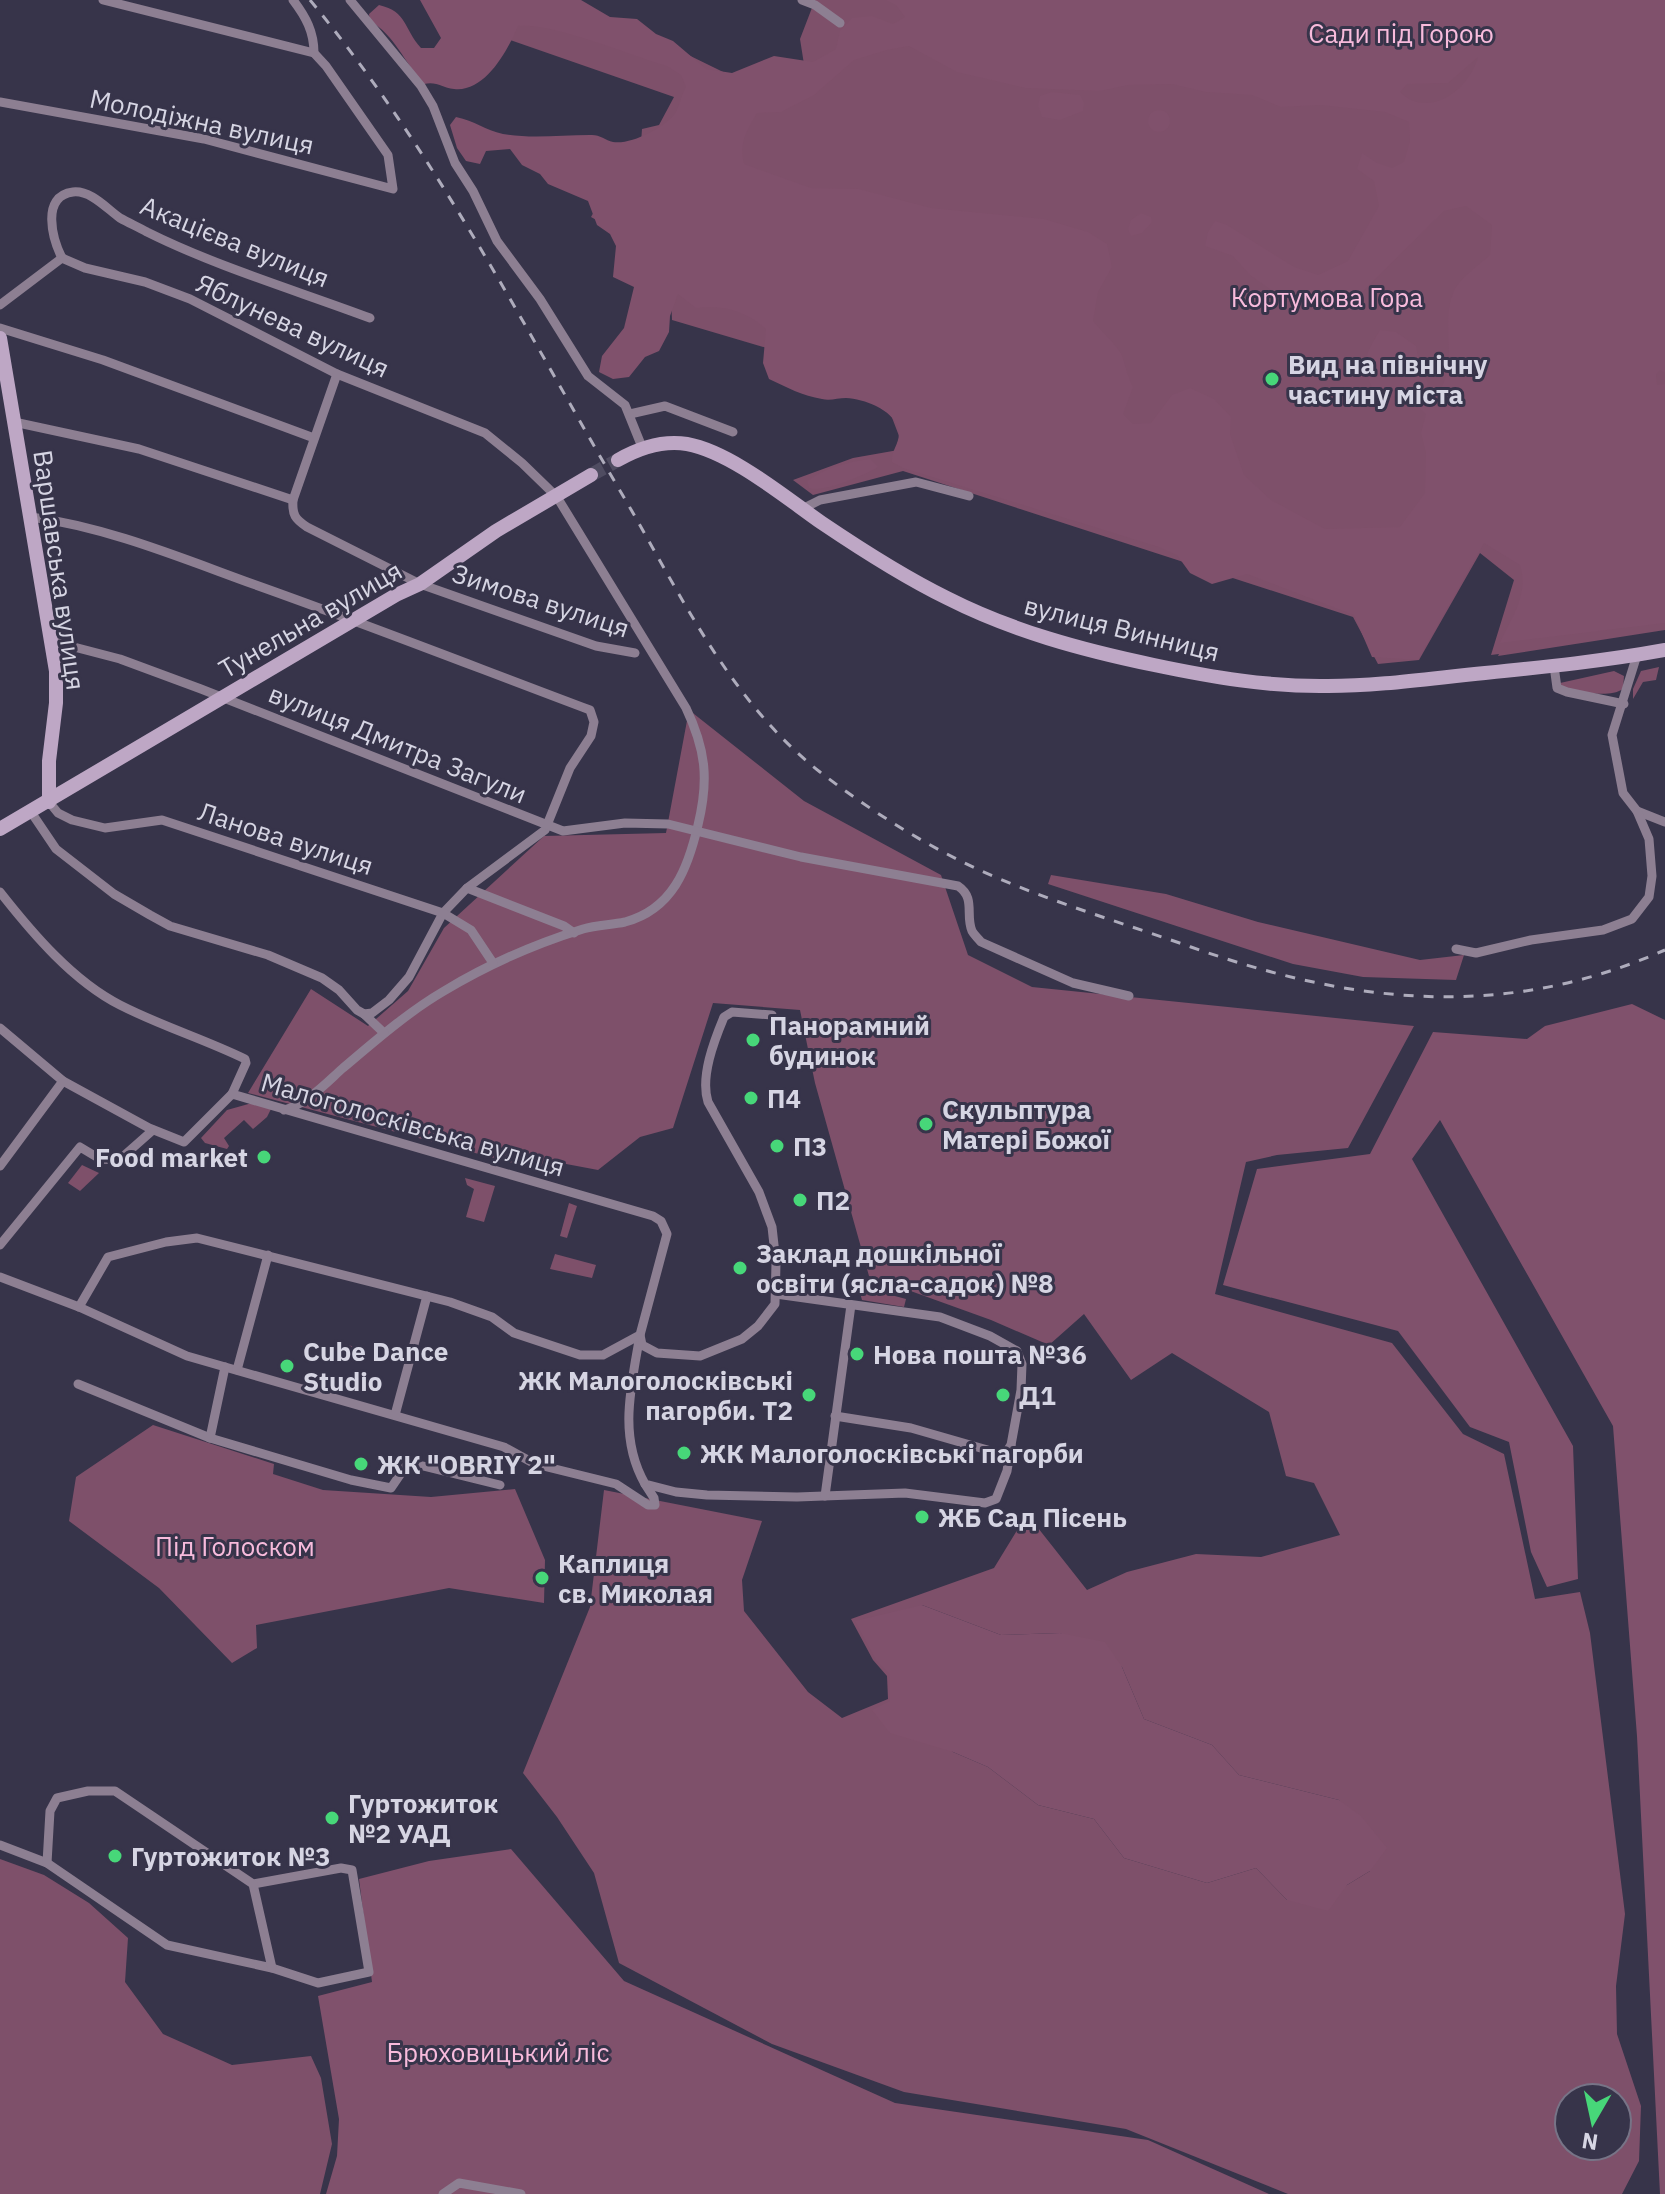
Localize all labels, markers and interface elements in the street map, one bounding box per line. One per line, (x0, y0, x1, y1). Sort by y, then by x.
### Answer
park label: Сади під Горою (1308, 16, 1494, 50)
street label: Молодіжна вулиця (87, 81, 317, 161)
street label: Акацієва вулиця (136, 188, 334, 294)
street label: Яблунева вулиця (191, 265, 395, 385)
park label: Кортумова Гора (1231, 280, 1423, 314)
place label: Вид на північну частину міста (1288, 347, 1488, 411)
marker: Вид на північну частину міста (1263, 370, 1281, 388)
street label: Варшавська вулиця (26, 448, 94, 692)
street label: Тунельна вулиця (212, 553, 408, 685)
street label: Зимова вулиця (448, 555, 634, 645)
street label: вулиця Винниця (1021, 587, 1223, 669)
street label: вулиця Дмитра Загули (264, 676, 532, 810)
street label: Ланова вулиця (194, 794, 378, 882)
place label: Панорамний будинок (769, 1008, 930, 1072)
marker: Панорамний будинок (744, 1031, 762, 1049)
street label: Малоголосківська вулиця (257, 1064, 569, 1184)
place label: П4 (767, 1081, 801, 1115)
marker: П4 (742, 1089, 760, 1107)
place label: Скульптура Матері Божої (942, 1092, 1112, 1156)
marker: Скульптура Матері Божої (917, 1115, 935, 1133)
place label: П3 (793, 1129, 827, 1163)
marker: П3 (768, 1137, 786, 1155)
place label: Food market (95, 1140, 248, 1174)
marker: Food market (255, 1148, 273, 1166)
place label: П2 (816, 1183, 850, 1217)
marker: П2 (791, 1191, 809, 1209)
place label: Заклад дошкільної освіти (ясла-садок) №8 (756, 1236, 1054, 1300)
marker: Заклад дошкільної освіти (ясла-садок) №8 (731, 1259, 749, 1277)
place label: Cube Dance Studio (303, 1334, 448, 1398)
place label: Нова пошта №36 (873, 1337, 1087, 1371)
marker: Нова пошта №36 (848, 1345, 866, 1363)
marker: Cube Dance Studio (278, 1357, 296, 1375)
place label: ЖК Малоголосківські пагорби. Т2 (518, 1363, 793, 1427)
place label: Д1 (1019, 1378, 1056, 1412)
marker: ЖК Малоголосківські пагорби. Т2 (800, 1386, 818, 1404)
marker: Д1 (994, 1386, 1012, 1404)
place label: ЖК Малоголосківські пагорби (700, 1436, 1084, 1470)
marker: ЖК Малоголосківські пагорби (675, 1444, 693, 1462)
place label: ЖК "OBRIY 2" (377, 1447, 556, 1481)
marker: ЖК "OBRIY 2" (352, 1455, 370, 1473)
place label: ЖБ Сад Пісень (938, 1500, 1127, 1534)
marker: ЖБ Сад Пісень (913, 1508, 931, 1526)
park label: Під Голоском (155, 1529, 315, 1563)
place label: Каплиця св. Миколая (558, 1546, 713, 1610)
marker: Каплиця св. Миколая (533, 1569, 551, 1587)
place label: Гуртожиток №2 УАД (348, 1786, 498, 1850)
marker: Гуртожиток №2 УАД (323, 1809, 341, 1827)
place label: Гуртожиток №3 (131, 1839, 331, 1873)
marker: Гуртожиток №3 (106, 1847, 124, 1865)
park label: Брюховицький ліс (386, 2035, 610, 2069)
north arrow (1553, 2082, 1633, 2162)
text: N (1580, 2127, 1600, 2158)

